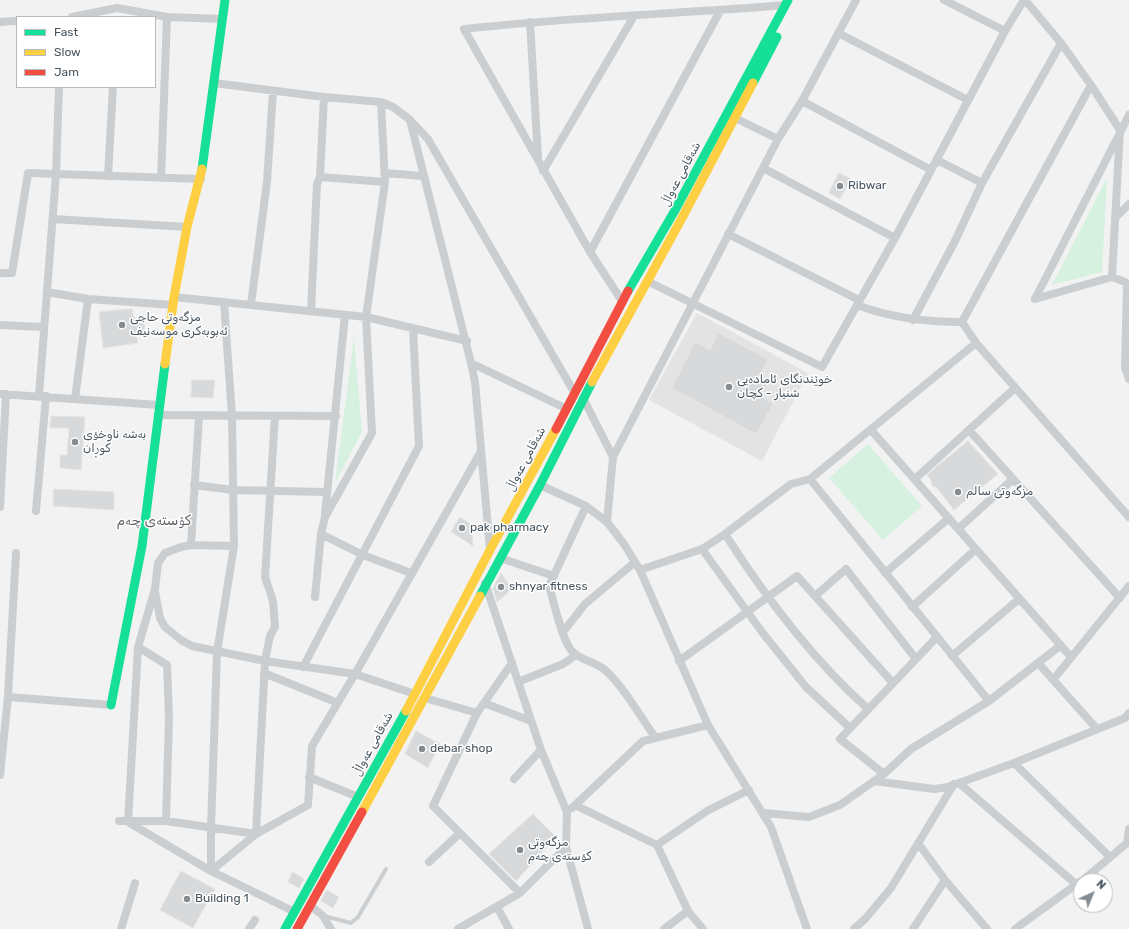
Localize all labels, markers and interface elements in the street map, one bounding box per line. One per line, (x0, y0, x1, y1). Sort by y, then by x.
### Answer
legend (16, 16, 156, 88)
text: Fast (54, 25, 78, 39)
text: Slow (54, 45, 81, 59)
text: Jam (54, 65, 79, 79)
street label: شەقامی عەواڵ (658, 140, 704, 208)
place label: Ribwar (848, 179, 886, 193)
marker: Ribwar (835, 181, 845, 191)
place label: مزگەوتی حاجی ئەبوبەکری موسەنیف (130, 311, 228, 339)
marker: مزگەوتی حاجی ئەبوبەکری موسەنیف (117, 320, 127, 330)
place label: خوێندنگای ئامادەیی شنیار - کچان (737, 373, 832, 401)
marker: خوێندنگای ئامادەیی شنیار - کچان (724, 382, 734, 392)
street label: شەقامی عەواڵ (503, 425, 549, 493)
place label: بەشە ناوخۆی کوڕان (83, 428, 146, 456)
marker: بەشە ناوخۆی کوڕان (70, 437, 80, 447)
place label: مزگەوتی سالم (966, 485, 1033, 499)
marker: مزگەوتی سالم (953, 487, 963, 497)
district label: کۆستەی چەم (117, 513, 191, 529)
place label: pak pharmacy (470, 521, 549, 535)
marker: pak pharmacy (457, 523, 467, 533)
place label: shnyar fitness (509, 580, 588, 594)
marker: shnyar fitness (496, 582, 506, 592)
street label: شەقامی عەواڵ (350, 710, 396, 778)
place label: debar shop (430, 742, 493, 756)
marker: debar shop (417, 744, 427, 754)
place label: مزگه‌وتی کۆستەی چەم (528, 836, 592, 864)
marker: مزگه‌وتی کۆستەی چەم (515, 845, 525, 855)
north arrow (1073, 873, 1113, 913)
text: N (1094, 877, 1108, 892)
place label: Building 1 (195, 892, 249, 906)
marker: Building 1 (182, 894, 192, 904)

